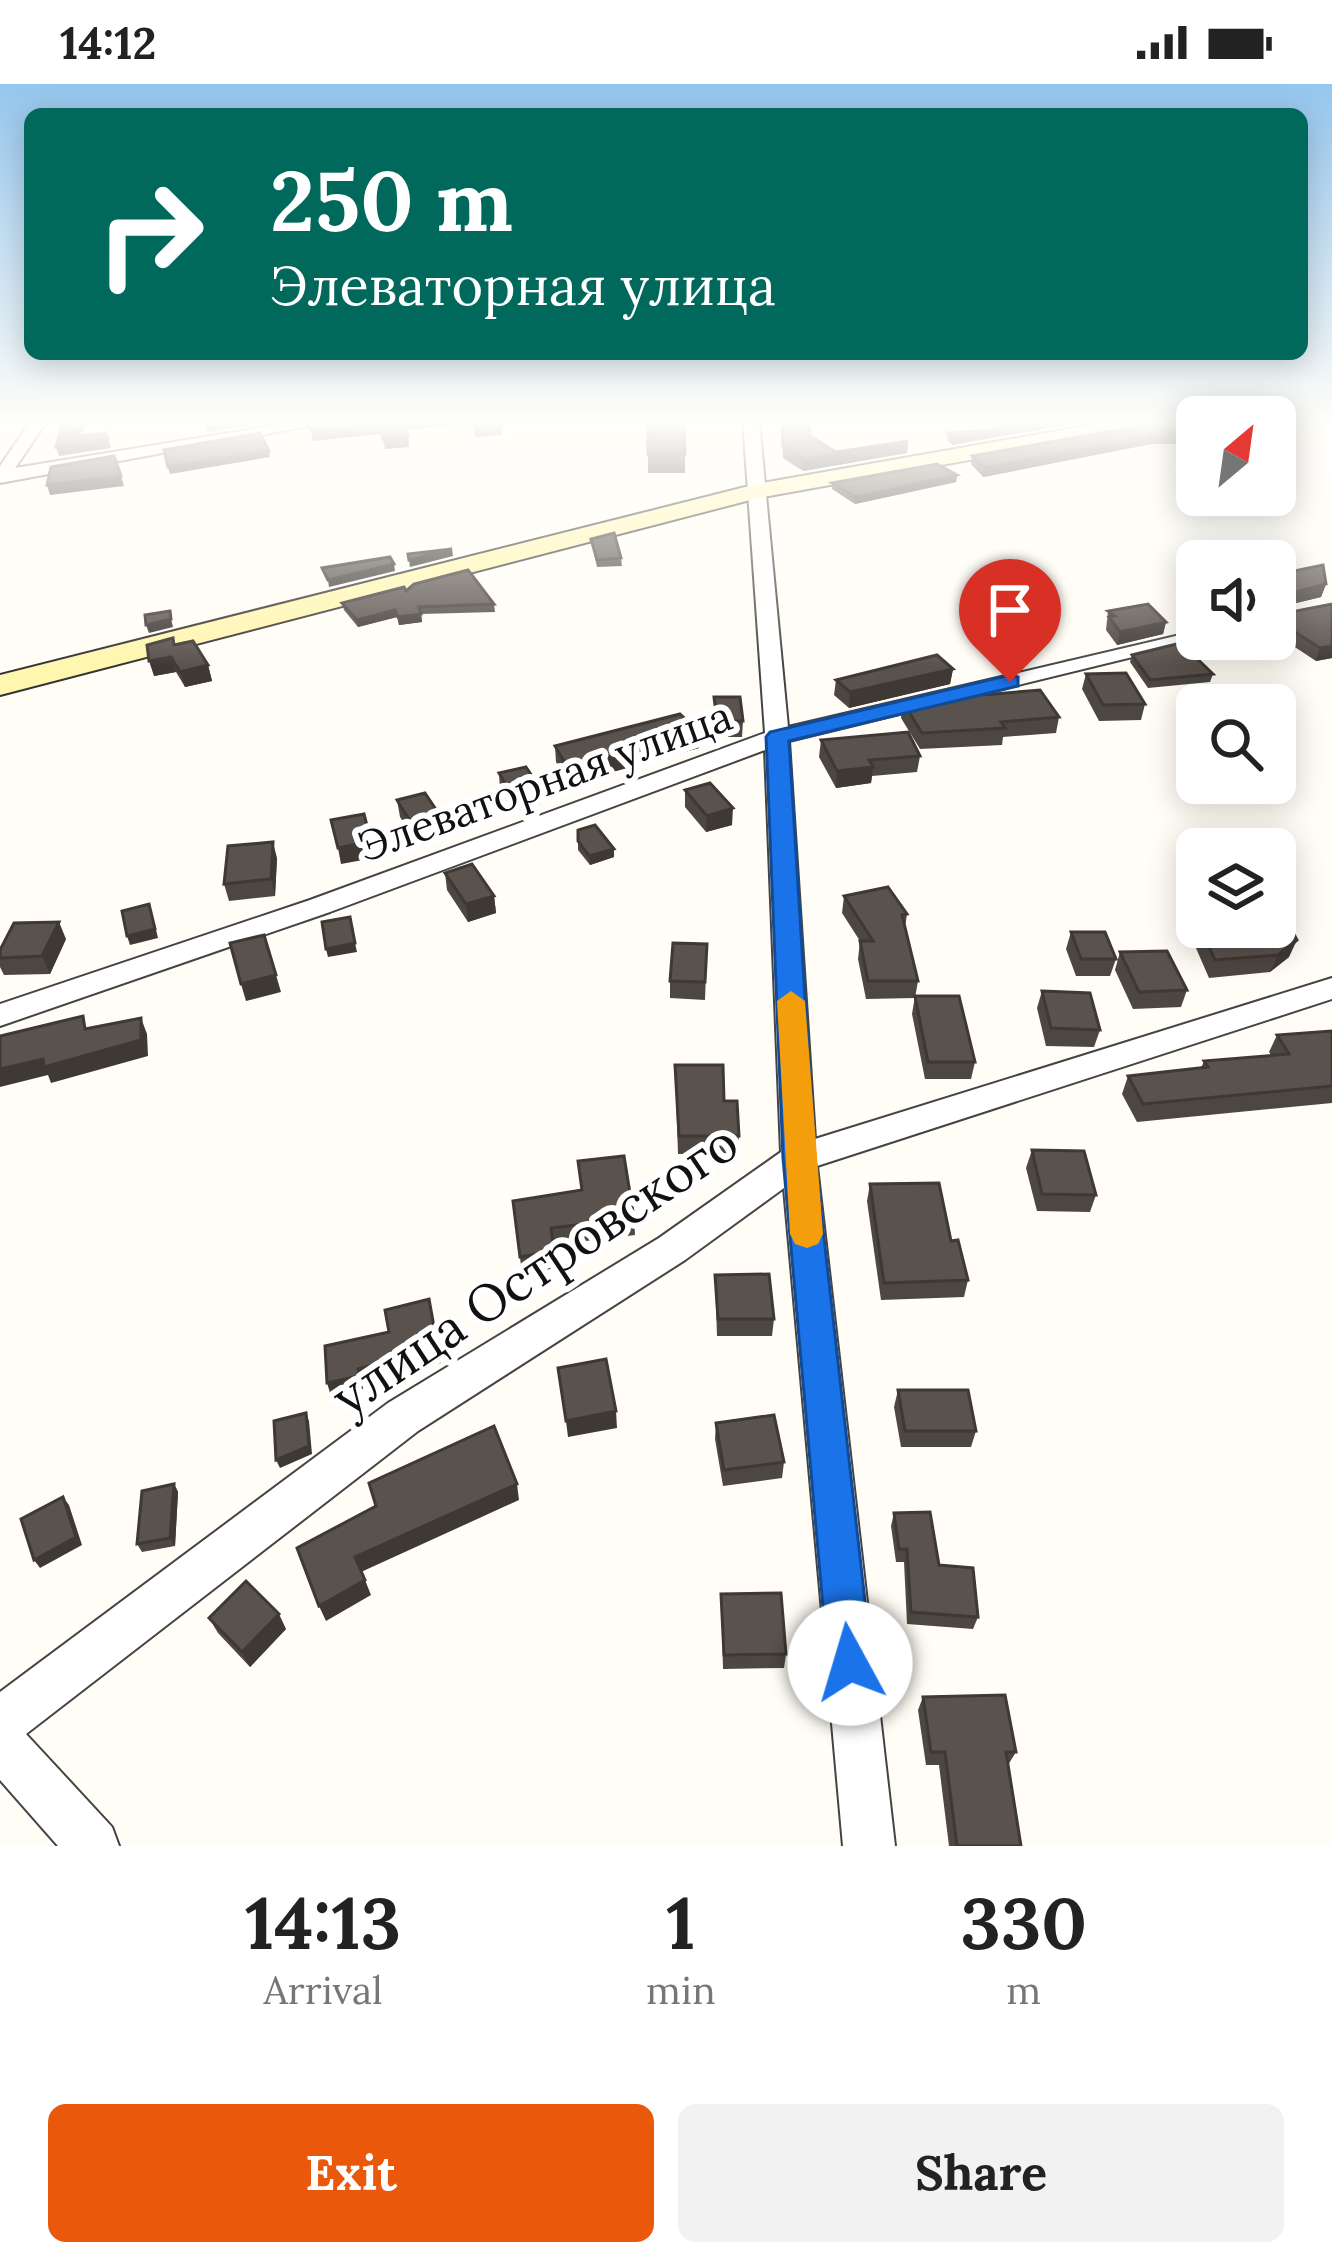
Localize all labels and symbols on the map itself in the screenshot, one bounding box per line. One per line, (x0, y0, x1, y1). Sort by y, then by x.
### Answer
north arrow (1176, 396, 1296, 516)
pin (959, 559, 1061, 682)
street label: Элеваторная улица (351, 688, 739, 874)
street label: улица Островского (319, 1110, 750, 1430)
position arrow (787, 1600, 913, 1726)

